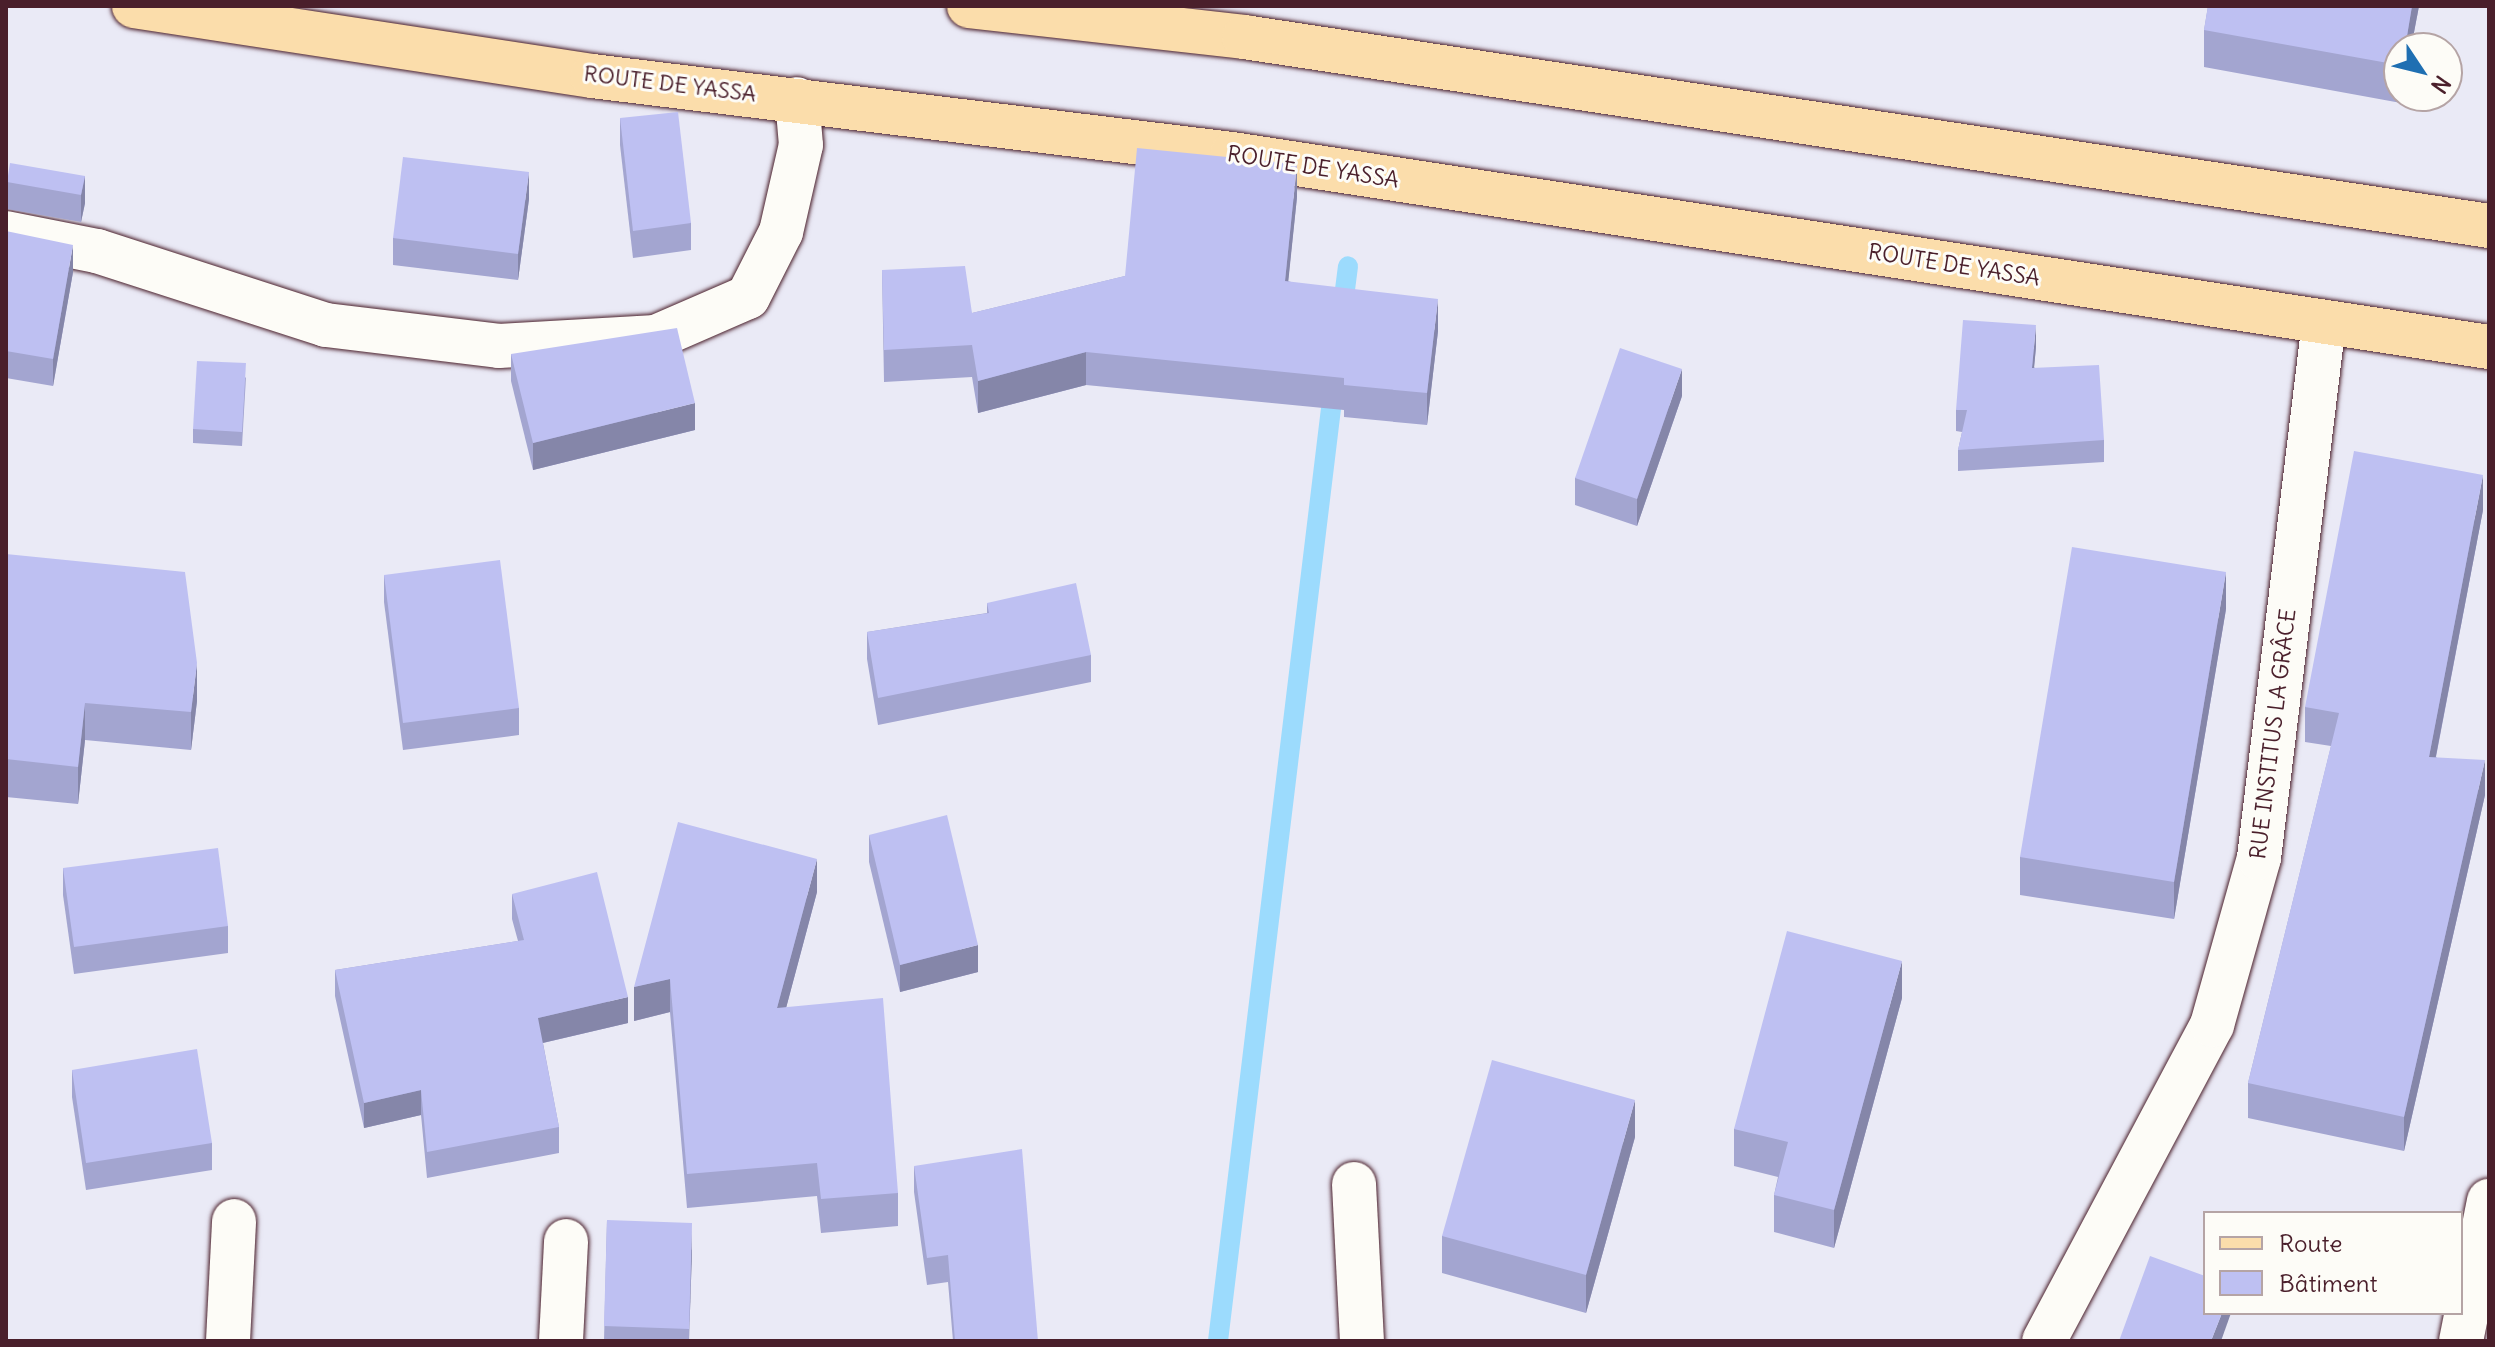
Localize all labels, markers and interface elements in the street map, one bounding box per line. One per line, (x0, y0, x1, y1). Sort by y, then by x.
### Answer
north arrow (2383, 32, 2463, 112)
street label: ROUTE DE YASSA (582, 60, 758, 108)
text: N (2425, 70, 2457, 99)
street label: ROUTE DE YASSA (1225, 140, 1401, 194)
street label: ROUTE DE YASSA (1866, 238, 2042, 292)
street label: RUE INSTITUS LA GRÂCE (2245, 607, 2301, 861)
legend (2203, 1211, 2463, 1315)
text: Route (2279, 1228, 2342, 1258)
text: Bâtiment (2279, 1268, 2378, 1298)

